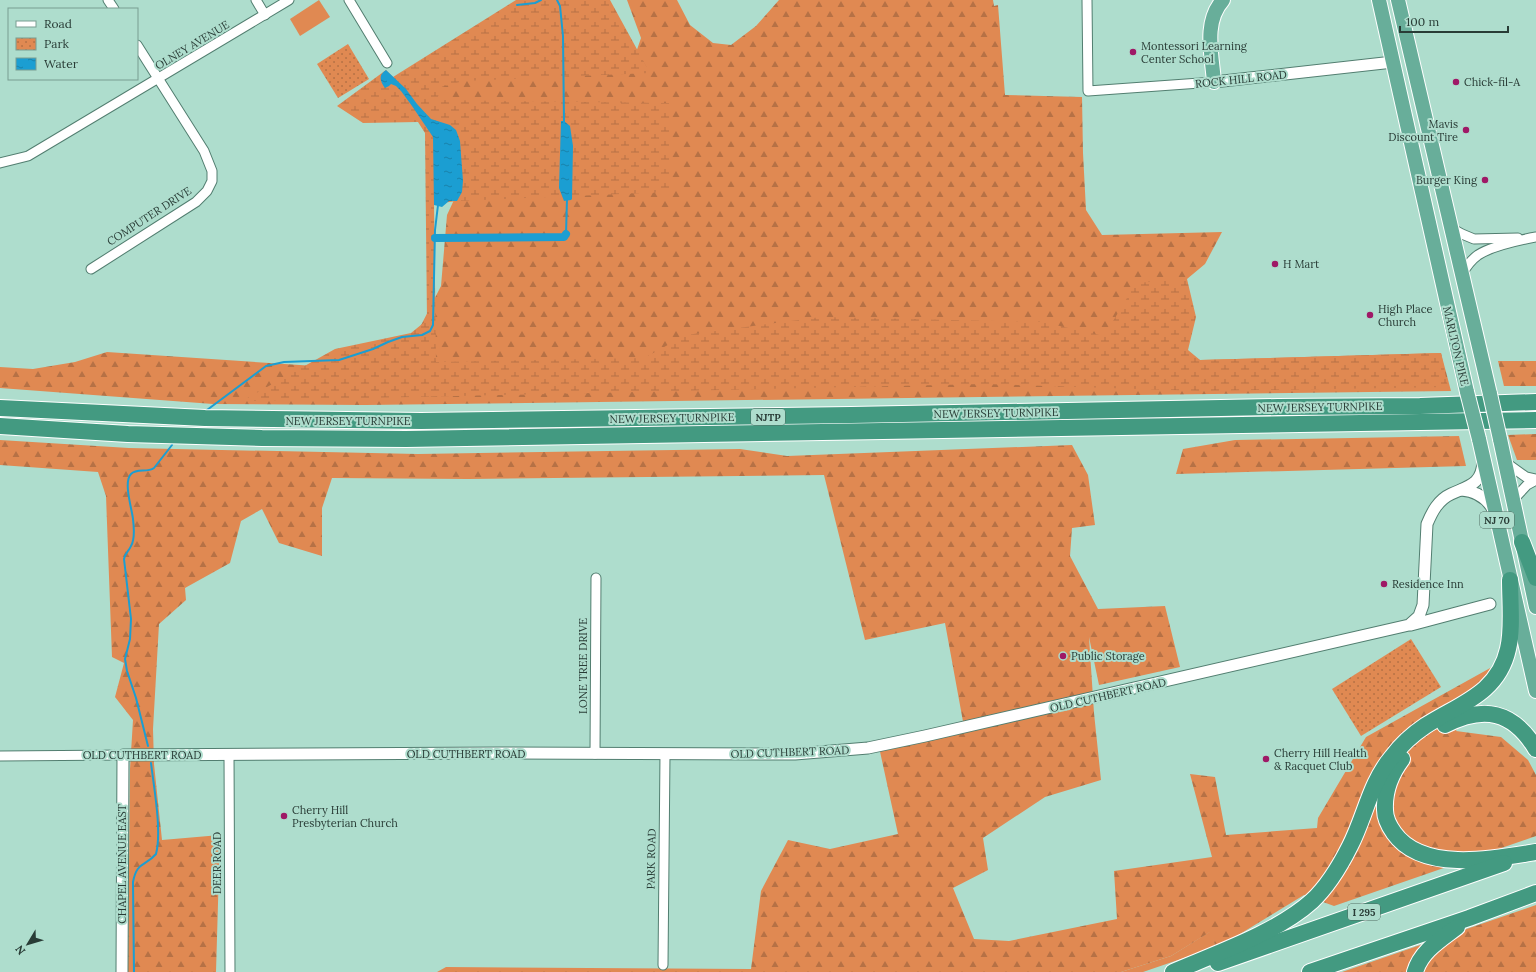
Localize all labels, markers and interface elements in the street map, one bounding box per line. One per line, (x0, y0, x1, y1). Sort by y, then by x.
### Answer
legend (8, 8, 138, 80)
scale bar (1400, 8, 1508, 34)
text: 100 m (1406, 14, 1439, 29)
text: Road (44, 16, 72, 31)
street label: OLNEY AVENUE (152, 17, 232, 73)
text: Park (44, 36, 70, 51)
place label: Montessori Learning Center School (1141, 39, 1248, 66)
marker: Montessori Learning Center School (1128, 47, 1138, 57)
text: Water (44, 56, 79, 71)
street label: ROCK HILL ROAD (1194, 67, 1288, 91)
place label: Chick-fil-A (1464, 75, 1521, 89)
marker: Chick-fil-A (1451, 77, 1461, 87)
place label: Mavis Discount Tire (1388, 117, 1458, 144)
marker: Mavis Discount Tire (1461, 125, 1471, 135)
place label: Burger King (1416, 173, 1478, 187)
marker: Burger King (1480, 175, 1490, 185)
street label: COMPUTER DRIVE (104, 183, 194, 249)
place label: H Mart (1283, 257, 1320, 271)
marker: H Mart (1270, 259, 1280, 269)
place label: High Place Church (1378, 302, 1432, 329)
street label: MARLTON PIKE (1440, 305, 1472, 387)
marker: High Place Church (1365, 310, 1375, 320)
street label: NEW JERSEY TURNPIKE (1257, 399, 1383, 415)
street label: NEW JERSEY TURNPIKE (933, 405, 1059, 421)
road number: NJTP (751, 409, 785, 425)
street label: NEW JERSEY TURNPIKE (609, 410, 735, 426)
street label: NEW JERSEY TURNPIKE (285, 414, 411, 428)
road number: NJ 70 (1480, 512, 1514, 528)
place label: Residence Inn (1392, 577, 1464, 591)
marker: Residence Inn (1379, 579, 1389, 589)
street label: LONE TREE DRIVE (576, 618, 590, 714)
place label: Public Storage (1071, 649, 1145, 663)
marker: Public Storage (1058, 651, 1068, 661)
street label: OLD CUTHBERT ROAD (1049, 675, 1167, 715)
street label: OLD CUTHBERT ROAD (730, 743, 850, 761)
place label: Cherry Hill Health & Racquet Club (1274, 746, 1367, 773)
street label: OLD CUTHBERT ROAD (407, 747, 525, 761)
street label: OLD CUTHBERT ROAD (83, 748, 201, 762)
marker: Cherry Hill Health & Racquet Club (1261, 754, 1271, 764)
place label: Cherry Hill Presbyterian Church (292, 803, 398, 830)
street label: CHAPEL AVENUE EAST (115, 804, 129, 924)
marker: Cherry Hill Presbyterian Church (279, 811, 289, 821)
street label: PARK ROAD (643, 828, 659, 890)
street label: DEER ROAD (210, 832, 224, 894)
road number: I 295 (1348, 904, 1380, 920)
north arrow (8, 924, 48, 964)
text: N (12, 942, 28, 958)

